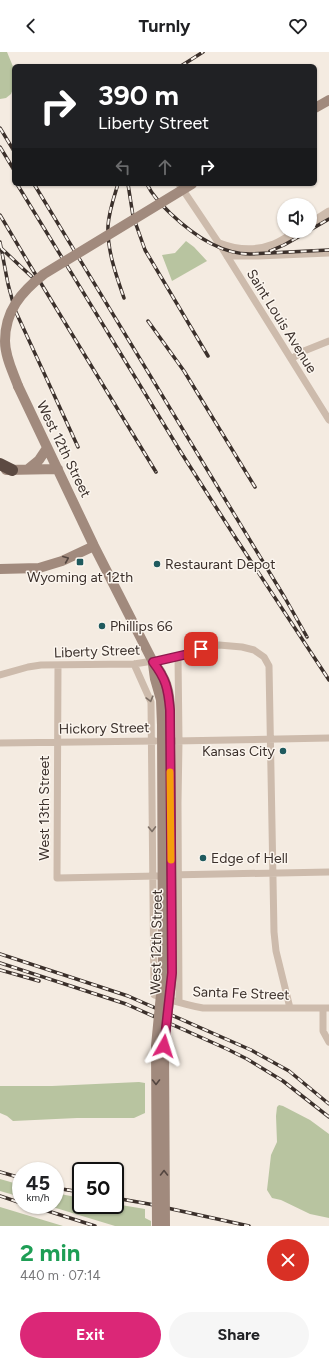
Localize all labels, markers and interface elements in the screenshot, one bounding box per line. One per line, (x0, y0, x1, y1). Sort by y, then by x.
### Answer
icon: back (20, 15, 42, 37)
text: Turnly (139, 15, 190, 37)
icon: heart (287, 15, 309, 37)
text: 390 m (98, 78, 179, 112)
icon: right (32, 80, 84, 132)
text: Liberty Street (98, 112, 209, 134)
icon: left (112, 156, 134, 178)
icon: ahead (154, 156, 176, 178)
icon: right (196, 156, 218, 178)
map controls (277, 198, 317, 238)
button: sound (277, 198, 317, 238)
street label: Saint Louis Avenue (243, 266, 321, 377)
street label: West 12th Street (33, 398, 94, 500)
one-way arrow (62, 556, 69, 564)
place label: Restaurant Depot (165, 556, 276, 573)
marker: Wyoming at 12th (75, 557, 85, 567)
marker: Restaurant Depot (152, 559, 162, 569)
place label: Wyoming at 12th (27, 569, 133, 586)
place label: Phillips 66 (110, 618, 173, 635)
marker: Phillips 66 (97, 621, 107, 631)
pin (184, 632, 218, 666)
icon: arrive (190, 638, 212, 660)
street label: Liberty Street (54, 641, 140, 662)
one-way arrow (145, 696, 153, 703)
street label: Hickory Street (58, 719, 150, 738)
place label: Kansas City (202, 743, 276, 760)
marker: Kansas City (278, 746, 288, 756)
street label: West 13th Street (36, 756, 53, 860)
one-way arrow (148, 826, 156, 832)
place label: Edge of Hell (211, 850, 288, 867)
marker: Edge of Hell (198, 853, 208, 863)
street label: West 12th Street (147, 889, 166, 995)
street label: Santa Fe Street (192, 983, 290, 1004)
position arrow (143, 1025, 185, 1067)
one-way arrow (152, 1079, 160, 1085)
speed limit sign: 50 (72, 1162, 124, 1214)
one-way arrow (160, 1170, 168, 1176)
text: 45 (26, 1171, 50, 1195)
text: km/h (27, 1191, 49, 1204)
text: 2 min (20, 1238, 80, 1267)
button: close (267, 1239, 309, 1281)
text: 440 m · 07:14 (20, 1268, 101, 1283)
button: Exit (20, 1312, 161, 1358)
button: Share (169, 1312, 309, 1358)

